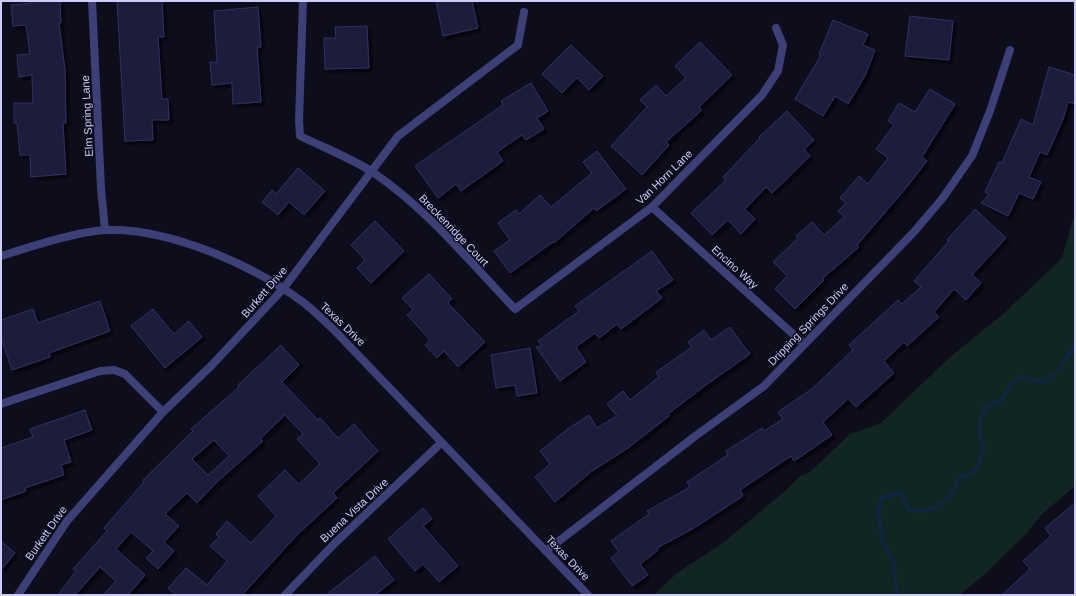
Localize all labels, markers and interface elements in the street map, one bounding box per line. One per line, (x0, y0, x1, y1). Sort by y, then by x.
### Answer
street label: Elm Spring Lane (79, 75, 95, 157)
street label: Van Horn Lane (634, 147, 694, 207)
street label: Breckenridge Court (417, 192, 491, 268)
street label: Encino Way (709, 243, 761, 291)
street label: Burkett Drive (239, 264, 289, 320)
street label: Dripping Springs Drive (765, 280, 851, 368)
street label: Texas Drive (318, 300, 368, 348)
street label: Buena Vista Drive (318, 476, 390, 544)
street label: Burkett Drive (23, 504, 69, 562)
street label: Texas Drive (544, 533, 592, 583)

